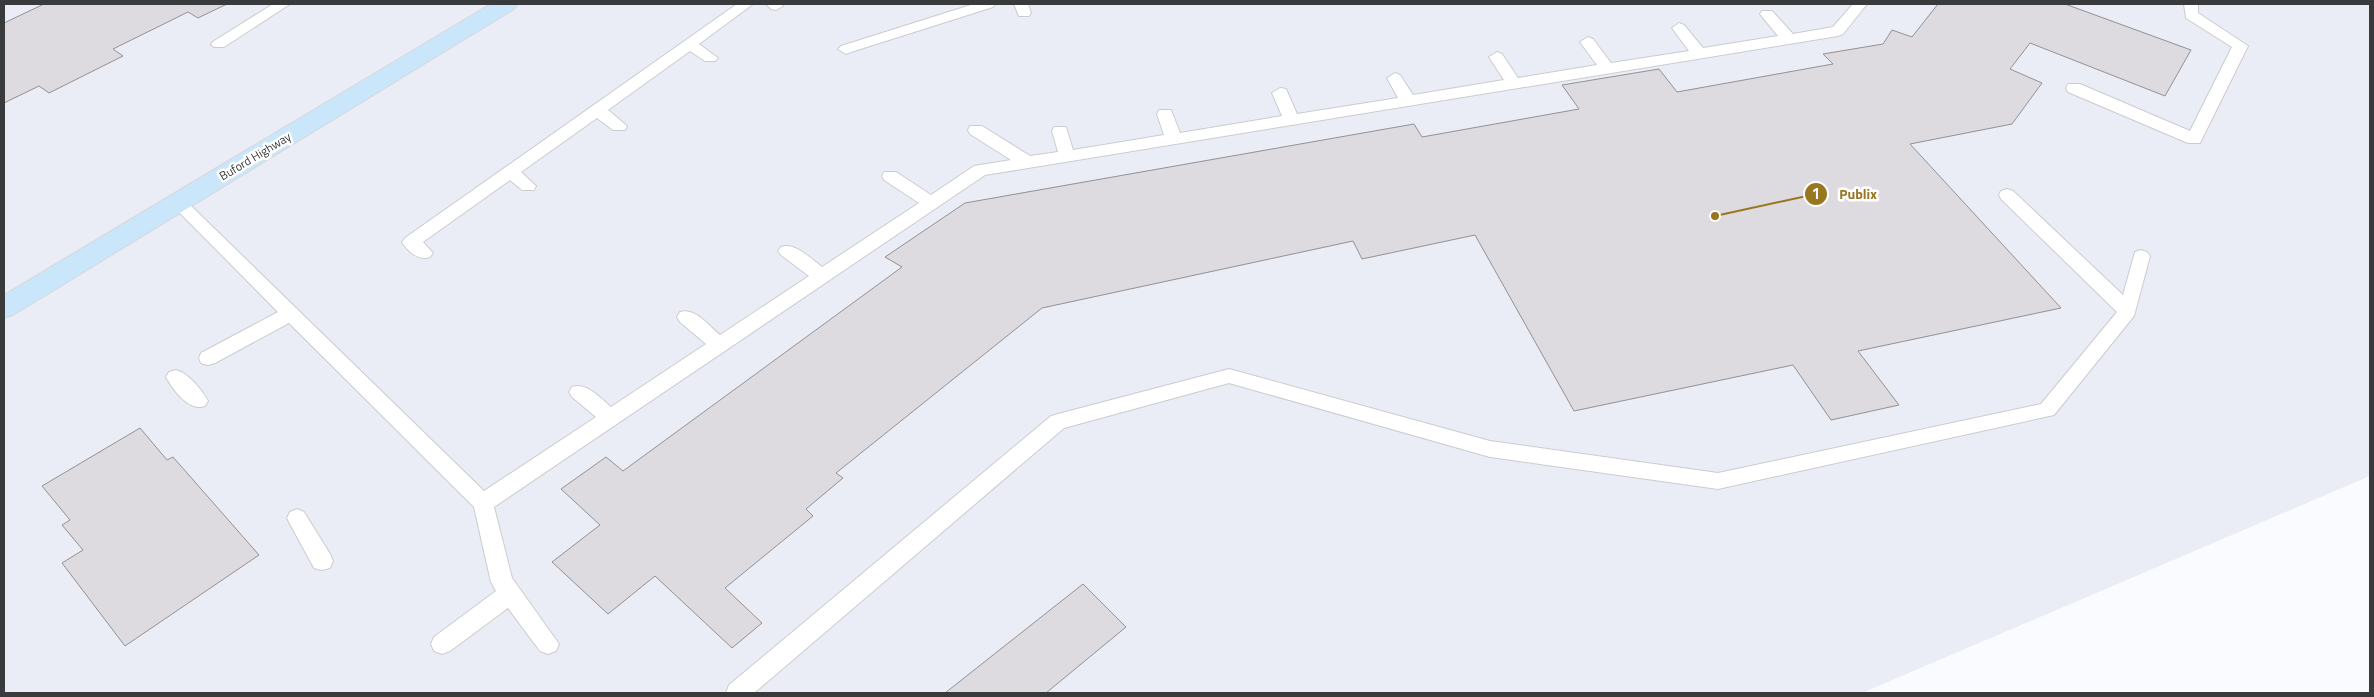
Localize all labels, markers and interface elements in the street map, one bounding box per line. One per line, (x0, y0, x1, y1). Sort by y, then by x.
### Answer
street label: Buford Highway (215, 127, 295, 185)
callout: Publix (1804, 179, 1886, 208)
text: 1 (1812, 182, 1820, 205)
text: Publix (1839, 183, 1877, 204)

